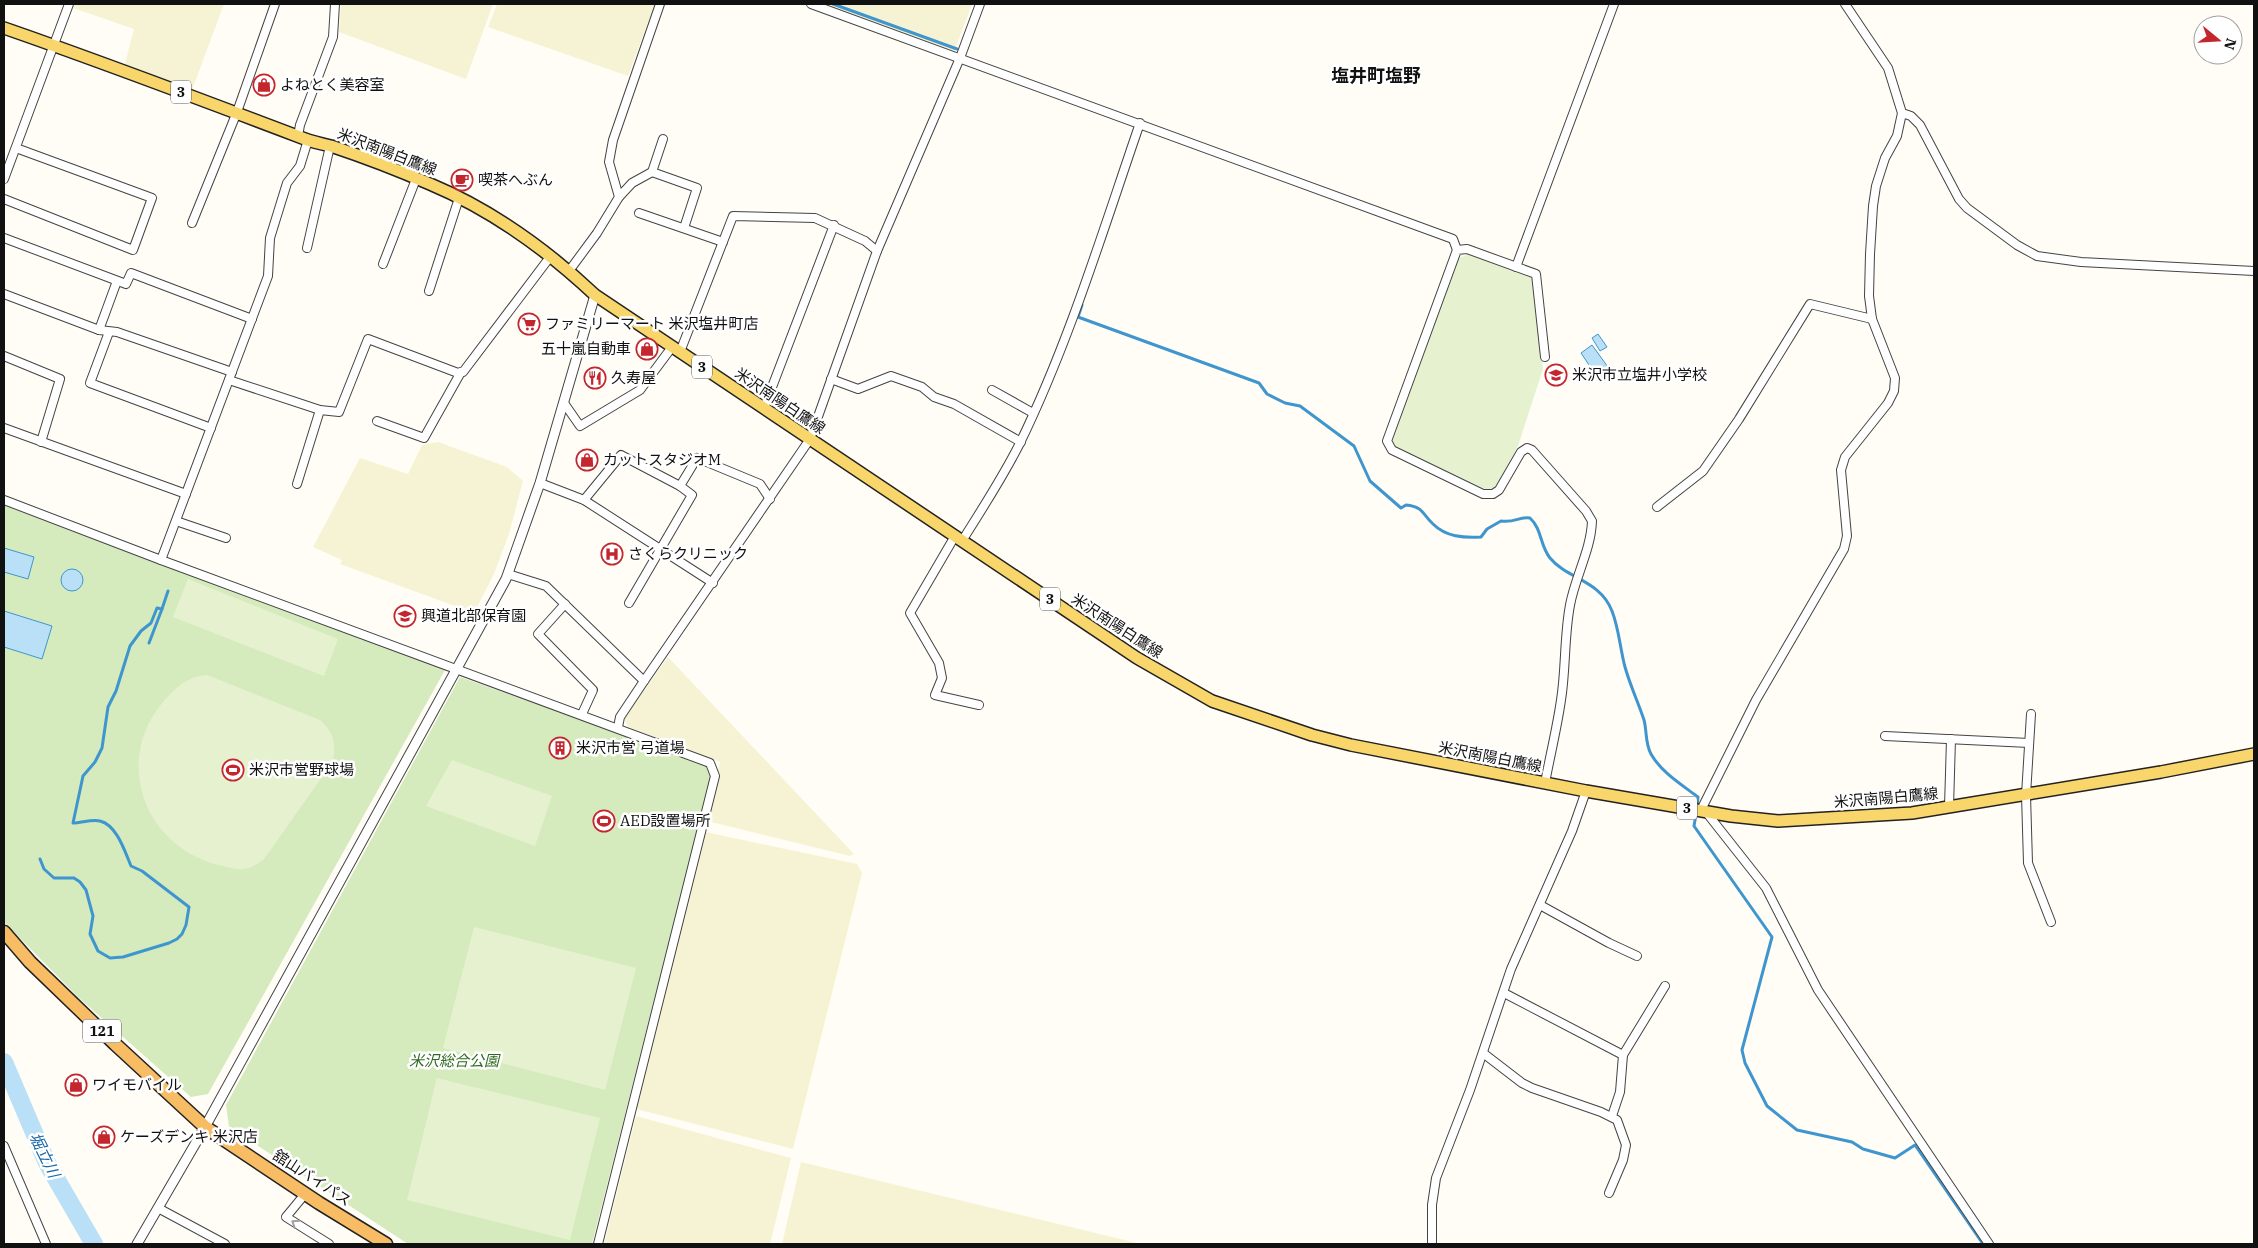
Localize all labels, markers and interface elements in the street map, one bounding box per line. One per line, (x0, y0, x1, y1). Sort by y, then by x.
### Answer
north arrow (2193, 15, 2243, 65)
text: N (2220, 36, 2241, 52)
district label: 塩井町塩野 (1331, 64, 1421, 87)
shop icon: よねとく美容室 (252, 73, 276, 97)
place label: よねとく美容室 (280, 75, 385, 94)
road number: 3 (171, 80, 191, 104)
street label: 米沢南陽白鷹線 (335, 124, 440, 179)
cafe icon: 喫茶へぶん (450, 168, 474, 192)
place label: 喫茶へぶん (478, 170, 553, 189)
supermarket icon: ファミリーマート 米沢塩井町店 (517, 312, 541, 336)
place label: ファミリーマート 米沢塩井町店 (545, 314, 758, 333)
shop icon: 五十嵐自動車 (635, 337, 659, 361)
place label: 五十嵐自動車 (541, 339, 631, 358)
road number: 3 (692, 356, 712, 378)
street label: 米沢南陽白鷹線 (731, 363, 829, 438)
school or university icon: 米沢市立塩井小学校 (1544, 363, 1568, 387)
place label: 米沢市立塩井小学校 (1572, 365, 1707, 384)
restaurant icon: 久寿屋 (583, 366, 607, 390)
place label: 久寿屋 (611, 368, 656, 387)
shop icon: カットスタジオM (575, 448, 599, 472)
place label: カットスタジオM (603, 450, 721, 469)
hospital icon: さくらクリニック (600, 542, 624, 566)
place label: さくらクリニック (628, 544, 748, 563)
road number: 3 (1040, 588, 1060, 610)
street label: 米沢南陽白鷹線 (1068, 589, 1166, 662)
school or university icon: 興道北部保育園 (393, 604, 417, 628)
place label: 興道北部保育園 (421, 606, 526, 625)
building icon: 米沢市営 弓道場 (548, 736, 572, 760)
street label: 米沢南陽白鷹線 (1437, 737, 1543, 776)
place label: 米沢市営 弓道場 (576, 738, 684, 757)
sports icon: 米沢市営野球場 (221, 758, 245, 782)
place label: 米沢市営野球場 (249, 760, 354, 779)
street label: 米沢南陽白鷹線 (1833, 783, 1939, 812)
road number: 3 (1677, 796, 1697, 820)
sports icon: AED設置場所 (592, 809, 616, 833)
place label: AED設置場所 (620, 811, 711, 830)
road number: 121 (83, 1019, 121, 1042)
park label: 米沢総合公園 (409, 1051, 501, 1070)
shop icon: ワイモバイル (64, 1073, 88, 1097)
place label: ワイモバイル (92, 1075, 182, 1094)
shop icon: ケーズデンキ 米沢店 (92, 1125, 116, 1149)
place label: ケーズデンキ 米沢店 (120, 1127, 258, 1146)
water label: 堀立川 (25, 1129, 65, 1183)
street label: 舘山バイパス (269, 1145, 355, 1210)
one-way arrow (292, 1219, 301, 1229)

